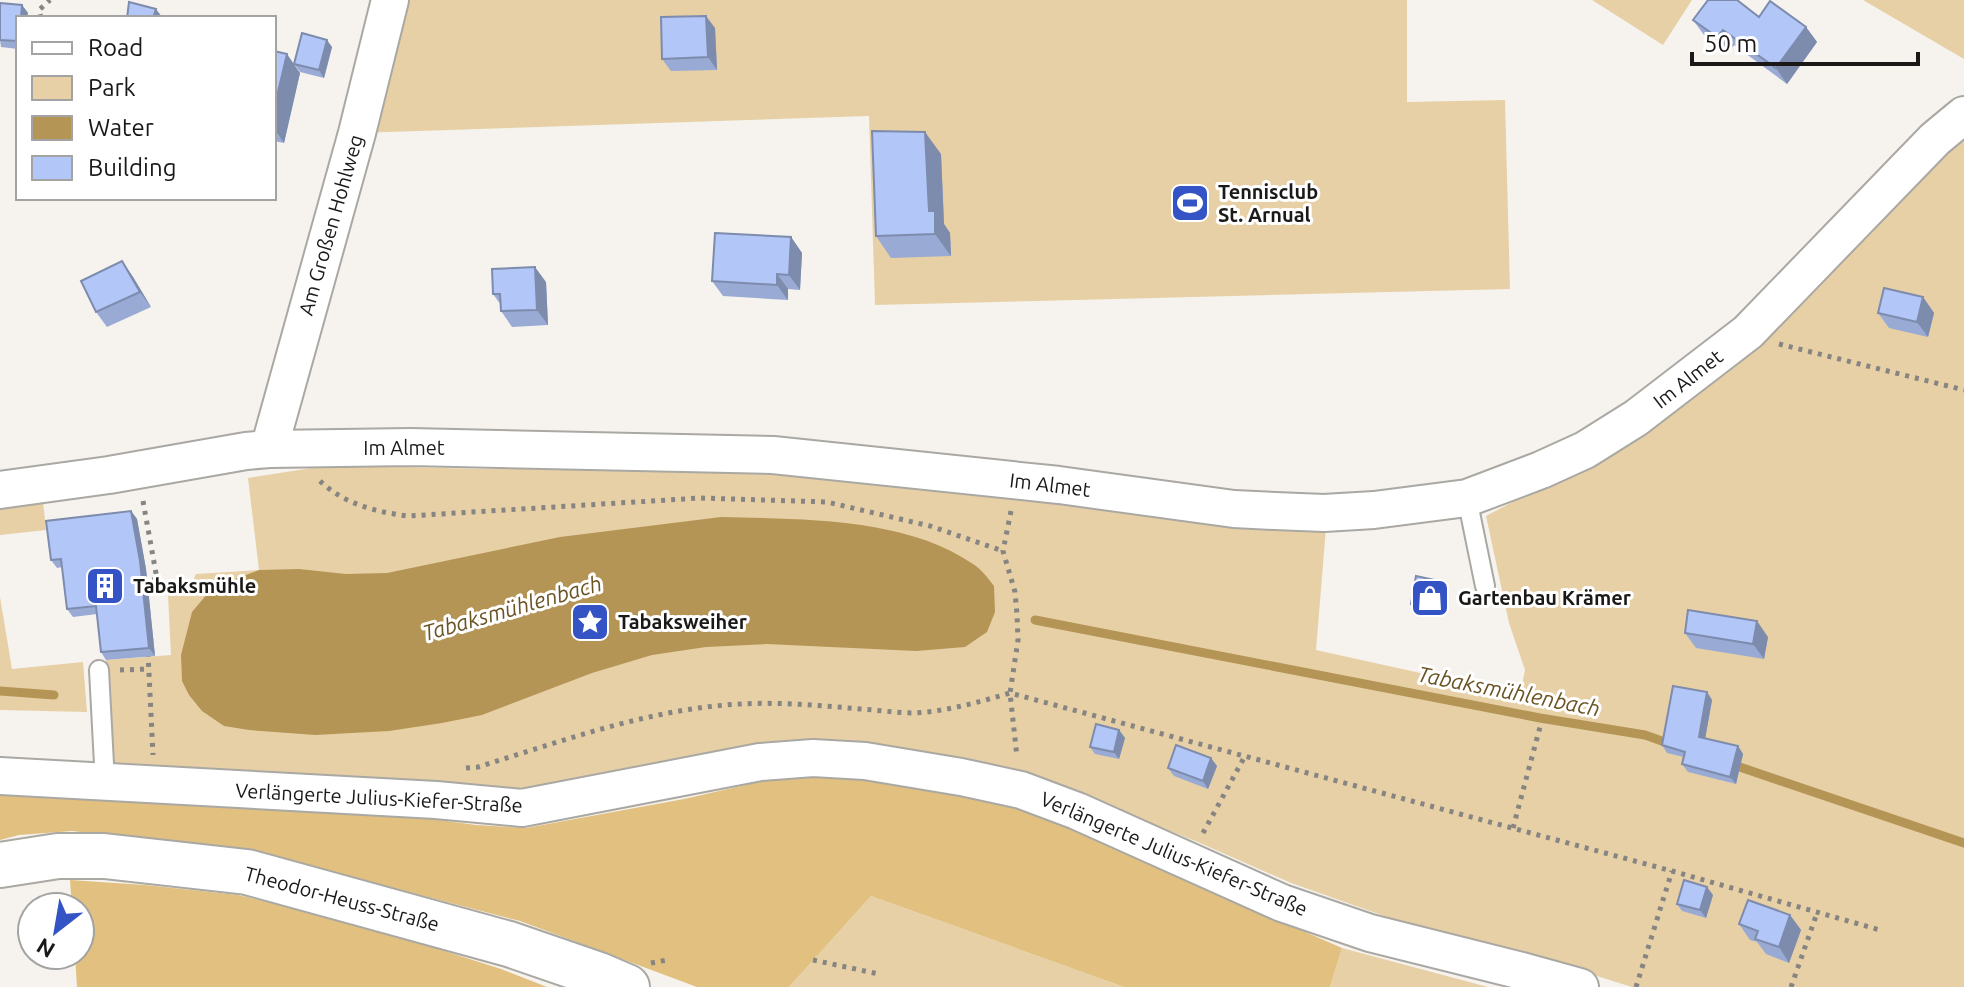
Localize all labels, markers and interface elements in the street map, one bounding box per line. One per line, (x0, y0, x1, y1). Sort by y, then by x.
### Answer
legend (16, 16, 276, 200)
scale bar (1692, 16, 1918, 66)
text: 50 m (1704, 30, 1757, 57)
text: Road (88, 34, 143, 61)
text: Park (88, 74, 136, 101)
text: Water (88, 114, 154, 141)
street label: Am Großen Hohlweg (294, 132, 367, 318)
text: Building (88, 154, 176, 181)
place label: Tennisclub St. Arnual (1218, 180, 1318, 226)
sports icon: Tennisclub St. Arnual (1169, 182, 1211, 224)
street label: Im Almet (1649, 344, 1727, 413)
street label: Im Almet (363, 436, 445, 459)
street label: Im Almet (1008, 468, 1092, 501)
building icon: Tabaksmühle (84, 565, 126, 607)
water label: Tabaksmühlenbach (419, 570, 604, 645)
place label: Tabaksmühle (133, 574, 256, 597)
shop icon: Gartenbau Krämer (1409, 577, 1451, 619)
place label: Gartenbau Krämer (1458, 586, 1632, 609)
place icon: Tabaksweiher (569, 601, 611, 643)
place label: Tabaksweiher (618, 610, 748, 633)
water label: Tabaksmühlenbach (1416, 661, 1602, 720)
street label: Verlängerte Julius-Kiefer-Straße (235, 778, 523, 817)
street label: Verlängerte Julius-Kiefer-Straße (1037, 787, 1311, 920)
street label: Theodor-Heuss-Straße (242, 861, 442, 936)
north arrow (16, 891, 96, 971)
text: N (32, 934, 59, 964)

